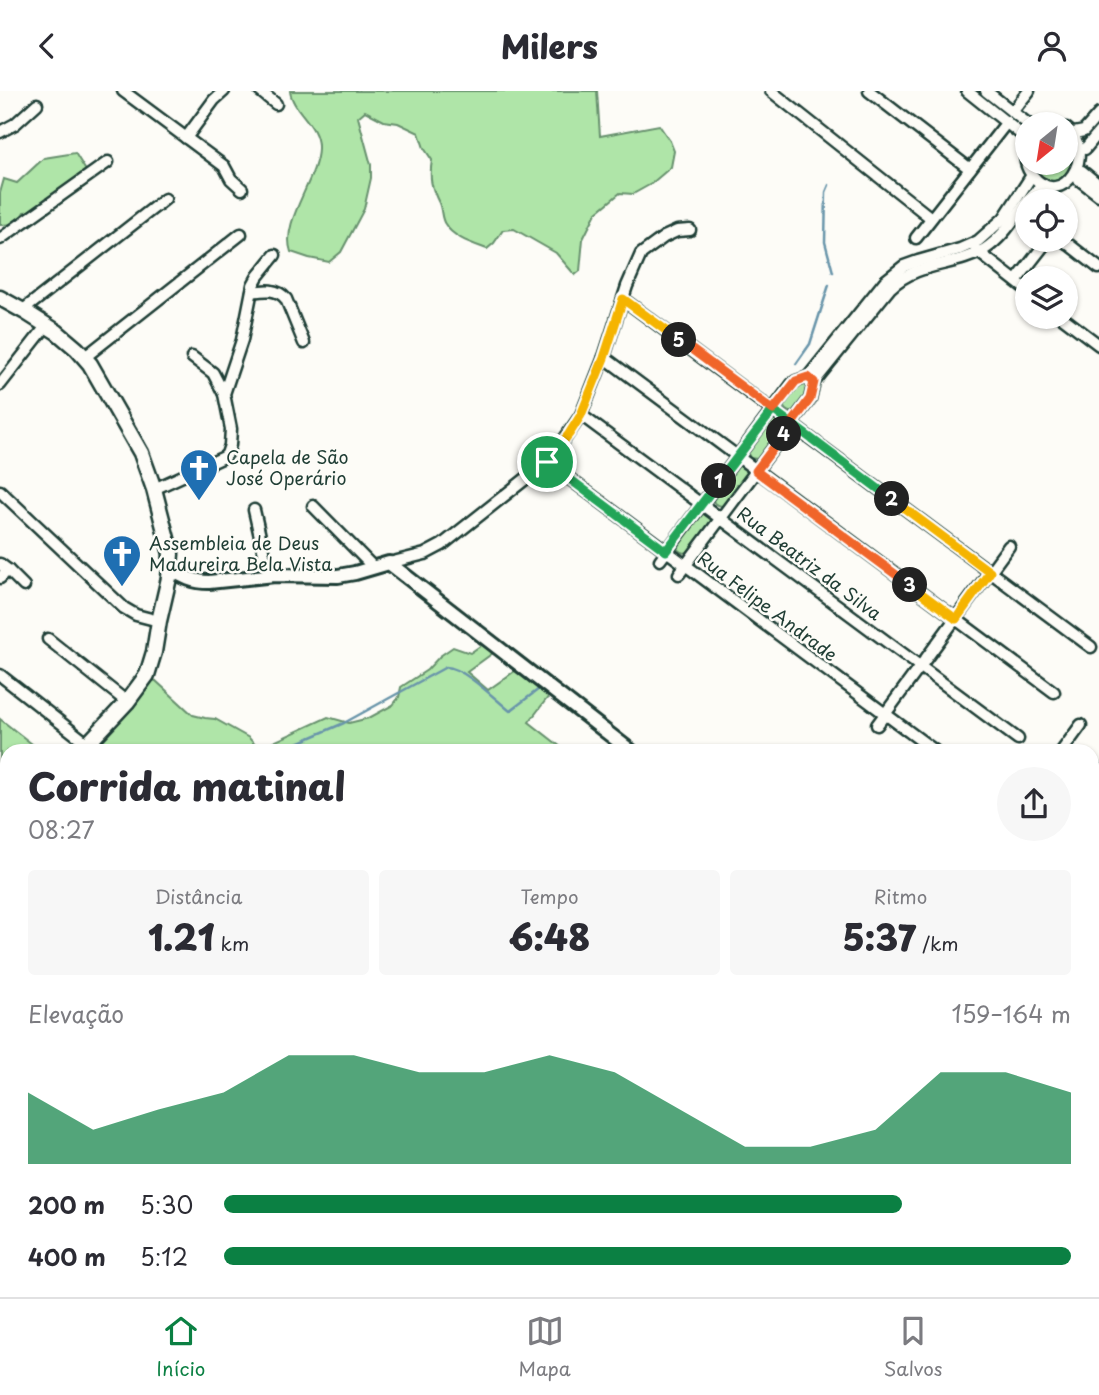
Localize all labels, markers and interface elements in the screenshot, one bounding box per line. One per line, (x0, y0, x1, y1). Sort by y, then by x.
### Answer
text: Milers (501, 22, 598, 70)
icon: back (28, 27, 66, 65)
icon: person (1033, 27, 1071, 65)
north arrow (1015, 112, 1078, 175)
map controls (1015, 112, 1078, 329)
button: locate (1015, 189, 1078, 252)
button: layers (1015, 266, 1078, 329)
pin: 5 (662, 323, 696, 357)
text: 5 (672, 325, 685, 353)
pin: 4 (766, 417, 802, 451)
text: 4 (777, 419, 790, 447)
pin (517, 432, 577, 492)
place label: Capela de São José Operário (226, 443, 348, 491)
icon: arrive (528, 443, 566, 481)
church icon: Capela de São José Operário (178, 447, 220, 502)
pin: 1 (702, 463, 736, 499)
text: 1 (714, 466, 723, 494)
pin: 2 (874, 481, 910, 517)
text: 2 (885, 484, 898, 512)
street label: Rua Beatriz da Silva (732, 499, 888, 626)
place label: Assembleia de Deus Madureira Bela Vista (149, 529, 333, 577)
church icon: Assembleia de Deus Madureira Bela Vista (101, 533, 143, 588)
street label: Rua Felipe Andrade (692, 544, 843, 667)
pin: 3 (892, 567, 928, 603)
text: 3 (903, 570, 916, 598)
text: Corrida matinal (28, 757, 345, 814)
button: share (997, 767, 1071, 841)
text: 08:27 (28, 812, 94, 847)
text: Distância (155, 882, 242, 910)
text: Tempo (520, 882, 579, 910)
text: Ritmo (874, 882, 927, 910)
text: 1.21 (148, 910, 214, 963)
text: 6:48 (509, 910, 590, 963)
text: 5:37 (842, 910, 916, 963)
text: km (214, 929, 249, 957)
text: /km (916, 929, 959, 957)
text: Elevação (28, 996, 124, 1031)
text: 159–164 m (951, 996, 1071, 1031)
text: 200 m (28, 1187, 105, 1222)
text: 5:30 (140, 1187, 193, 1222)
text: 400 m (28, 1239, 106, 1274)
text: 5:12 (140, 1239, 188, 1274)
tab: Início (157, 1312, 205, 1382)
tab: Mapa (518, 1312, 571, 1382)
tab: Salvos (884, 1312, 942, 1382)

